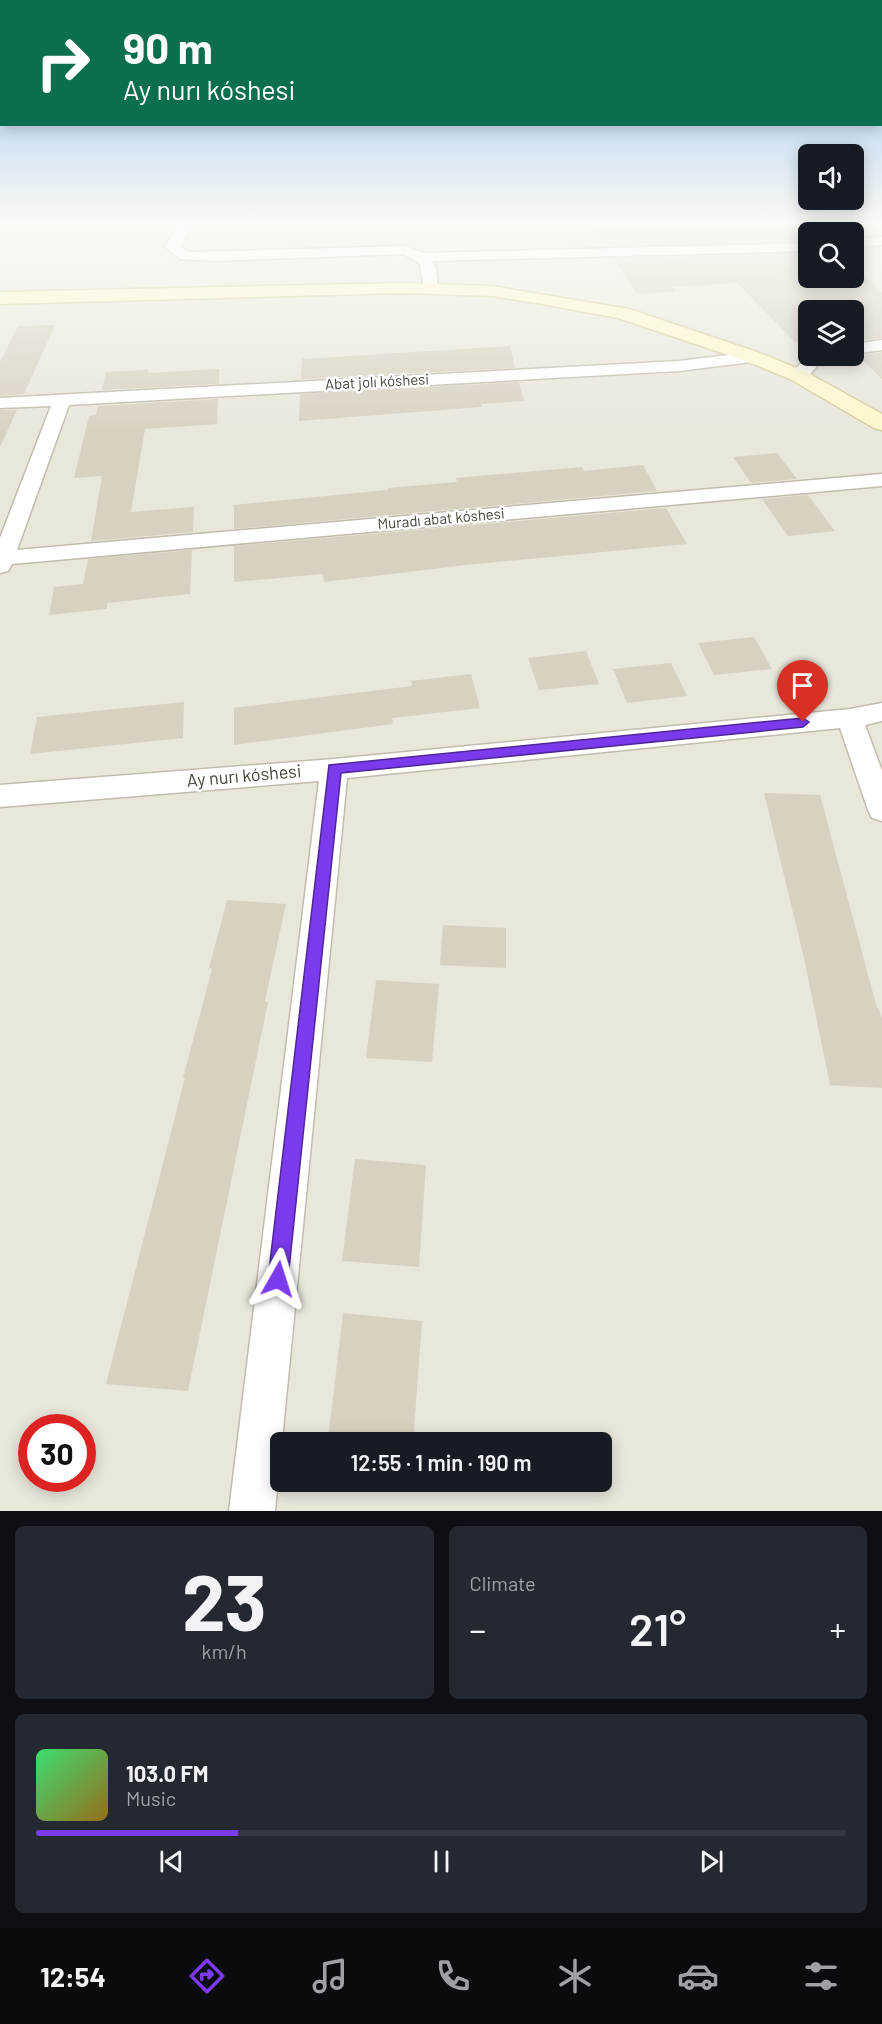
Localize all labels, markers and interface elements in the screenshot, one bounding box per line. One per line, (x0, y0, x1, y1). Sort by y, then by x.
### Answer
text: 90 m (123, 22, 213, 72)
icon: right (24, 24, 102, 102)
text: Ay nurı kóshesi (123, 73, 295, 105)
map controls (798, 144, 864, 366)
button: sound (798, 144, 864, 210)
button: search (798, 222, 864, 288)
button: layers (798, 300, 864, 366)
street label: Abat jolı kóshesi (324, 369, 429, 393)
street label: Muradı abat kóshesi (377, 503, 505, 533)
pin (777, 660, 828, 722)
icon: arrive (786, 669, 819, 702)
street label: Ay nurı kóshesi (186, 759, 302, 791)
position arrow (246, 1247, 310, 1311)
speed limit sign: 30 (18, 1414, 96, 1492)
text: 12:55 · 1 min · 190 m (350, 1449, 532, 1475)
text: 23 (182, 1553, 267, 1647)
text: Climate (470, 1571, 536, 1595)
text: 21° (629, 1601, 686, 1655)
text: − (470, 1609, 486, 1649)
text: + (829, 1609, 846, 1649)
text: km/h (202, 1639, 247, 1663)
text: 103.0 FM (126, 1760, 209, 1786)
text: Music (126, 1786, 176, 1810)
icon: previous (155, 1845, 188, 1878)
icon: pause (425, 1845, 458, 1878)
icon: next (695, 1845, 728, 1878)
icon: directions (186, 1955, 228, 1997)
icon: music (309, 1955, 351, 1997)
icon: phone (432, 1955, 474, 1997)
icon: climate (554, 1955, 596, 1997)
icon: car (677, 1955, 719, 1997)
icon: filters (800, 1955, 842, 1997)
text: 12:54 (40, 1960, 106, 1992)

